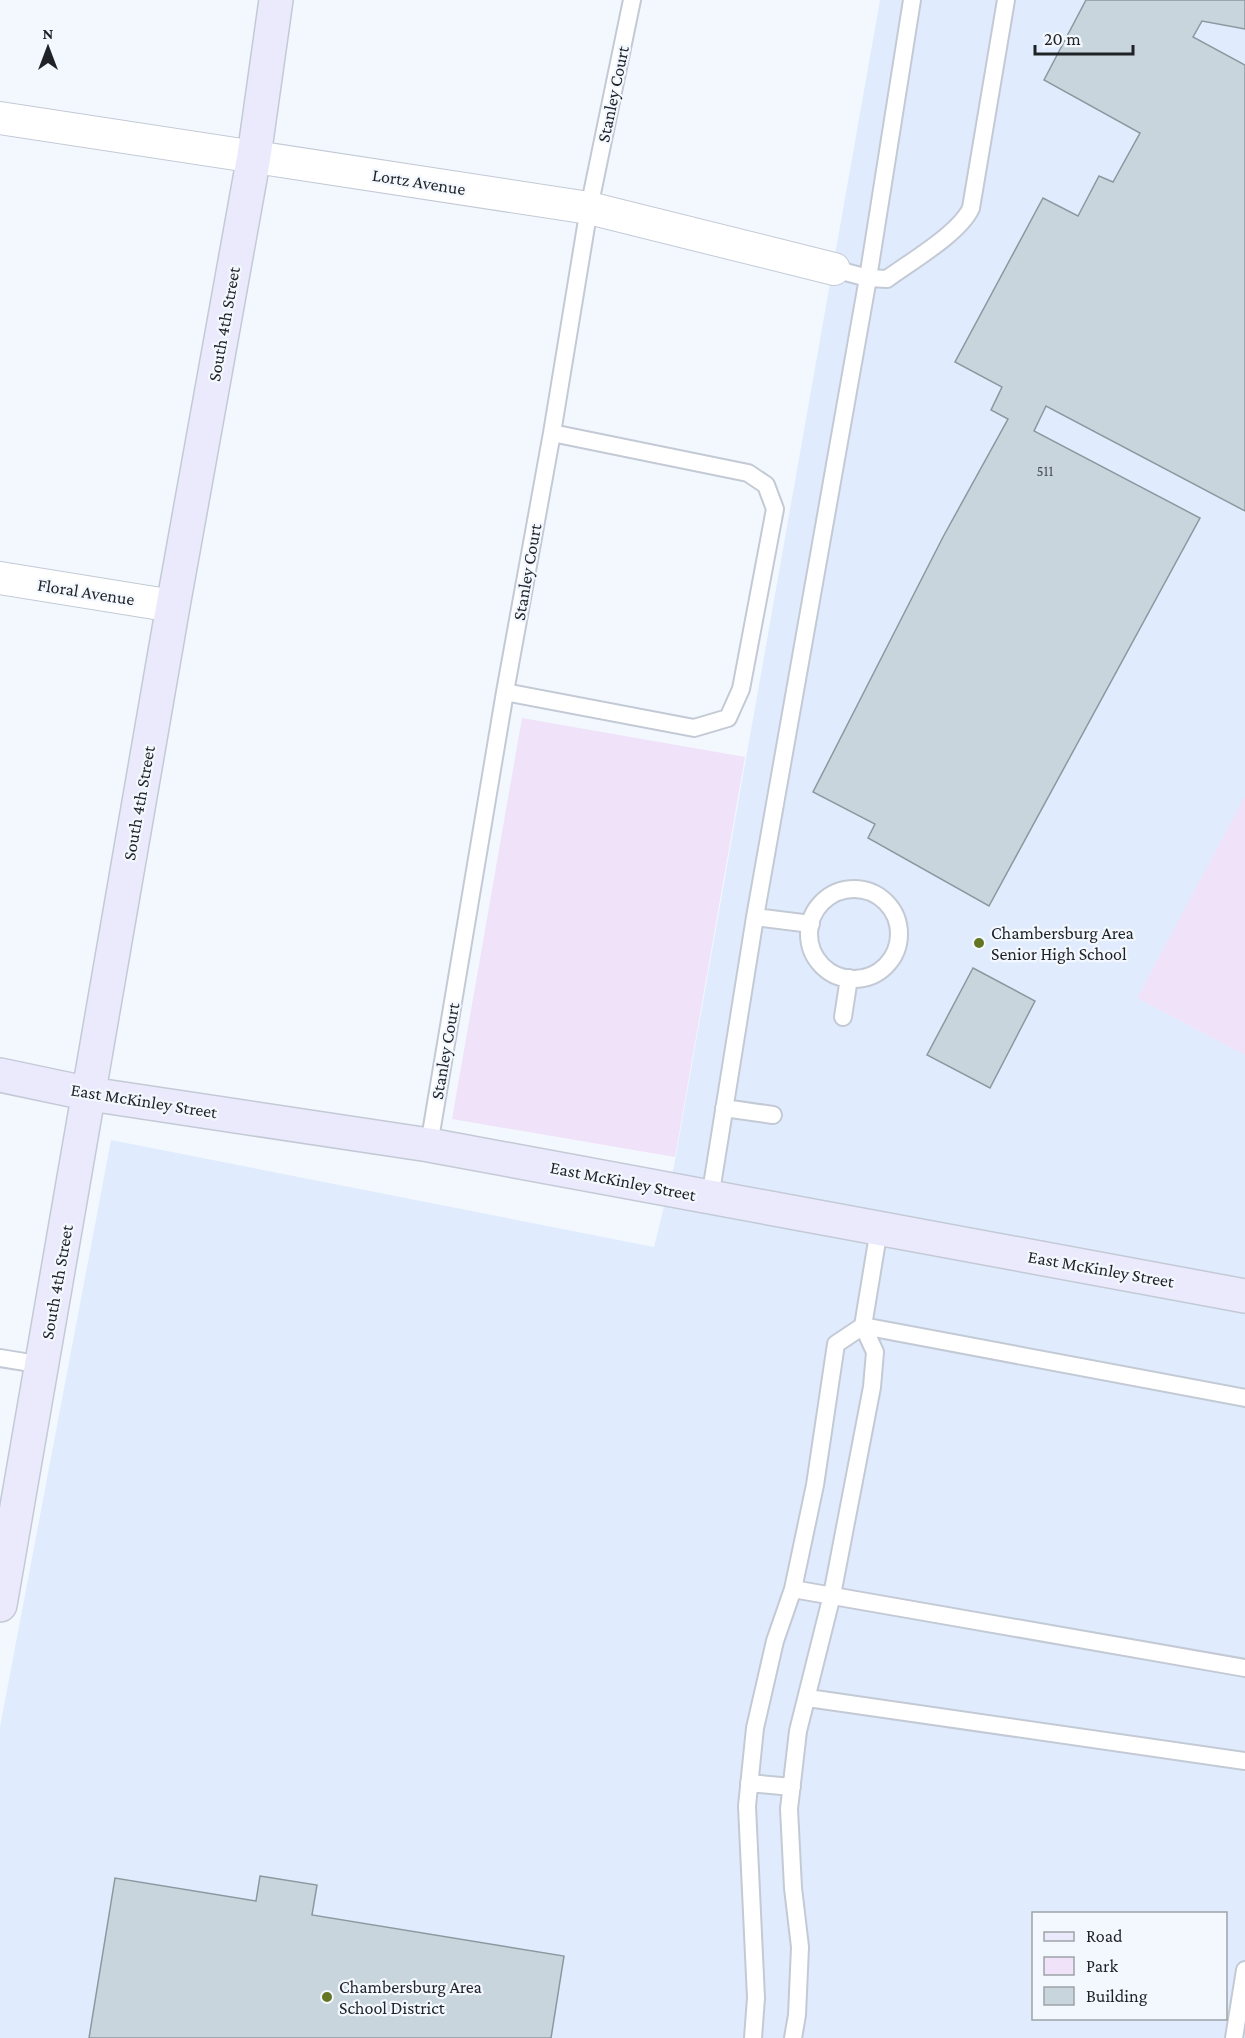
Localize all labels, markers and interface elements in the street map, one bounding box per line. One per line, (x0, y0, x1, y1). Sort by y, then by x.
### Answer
north arrow (18, 18, 78, 78)
scale bar (1035, 18, 1132, 56)
text: N (43, 25, 54, 42)
text: 20 m (1044, 29, 1081, 49)
street label: Stanley Court (593, 43, 633, 144)
street label: Lortz Avenue (371, 165, 467, 199)
street label: South 4th Street (204, 264, 244, 383)
house number: 511 (1037, 463, 1053, 479)
street label: Stanley Court (509, 521, 546, 622)
street label: Floral Avenue (36, 574, 136, 610)
street label: South 4th Street (119, 743, 159, 862)
place label: Chambersburg Area Senior High School (991, 923, 1134, 964)
marker: Chambersburg Area Senior High School (972, 936, 986, 950)
street label: Stanley Court (427, 1000, 464, 1101)
street label: East McKinley Street (69, 1080, 220, 1123)
street label: East McKinley Street (548, 1157, 699, 1205)
street label: South 4th Street (37, 1222, 77, 1341)
street label: East McKinley Street (1026, 1246, 1177, 1292)
legend (1032, 1912, 1227, 2020)
text: Road (1086, 1926, 1123, 1946)
text: Park (1086, 1956, 1118, 1976)
place label: Chambersburg Area School District (339, 1977, 482, 2018)
text: Building (1086, 1986, 1148, 2006)
marker: Chambersburg Area School District (320, 1990, 334, 2004)

